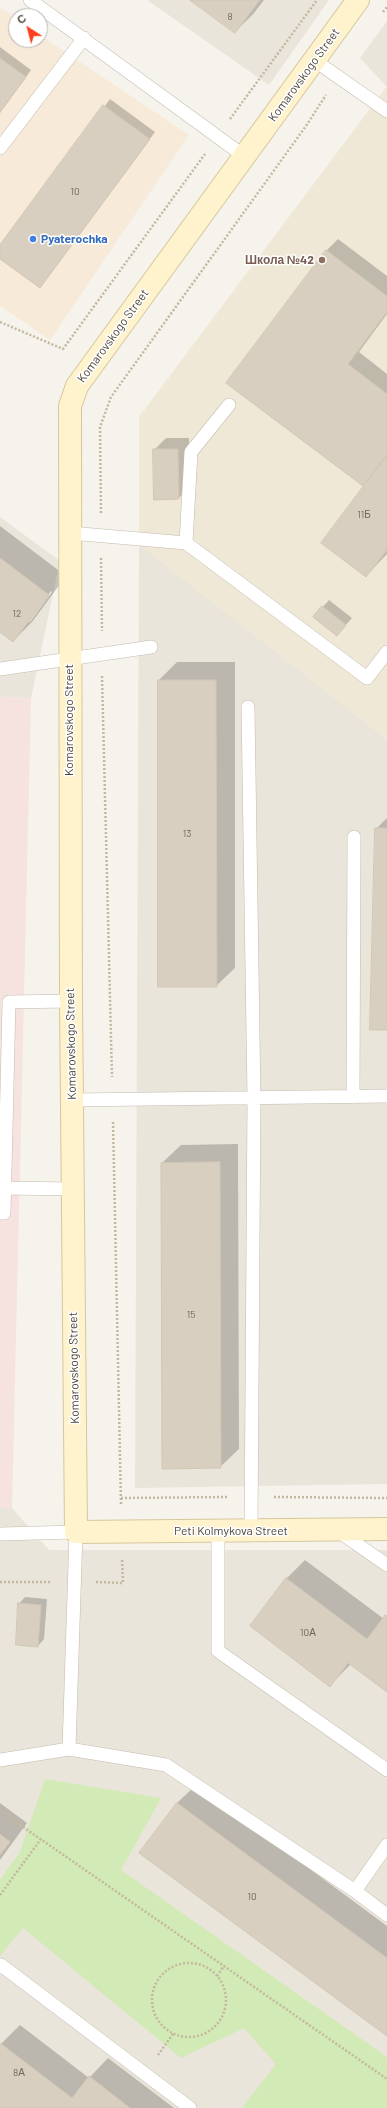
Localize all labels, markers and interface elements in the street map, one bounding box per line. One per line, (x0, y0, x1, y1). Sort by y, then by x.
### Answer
north arrow (8, 8, 48, 48)
text: С (14, 11, 28, 26)
house number: 8 (227, 11, 233, 23)
street label: Komarovskogo Street (265, 26, 343, 124)
house number: 10 (70, 186, 80, 198)
place label: Pyaterochka (41, 232, 108, 246)
marker: Pyaterochka (28, 234, 38, 244)
place label: Школа №42 (245, 253, 314, 267)
marker: Школа №42 (317, 255, 327, 265)
street label: Komarovskogo Street (74, 287, 152, 385)
house number: 11Б (357, 509, 371, 521)
house number: 12 (13, 608, 21, 620)
street label: Komarovskogo Street (62, 664, 76, 776)
house number: 13 (183, 828, 191, 840)
street label: Komarovskogo Street (63, 988, 79, 1100)
house number: 15 (187, 1309, 195, 1321)
street label: Komarovskogo Street (66, 1312, 82, 1424)
street label: Peti Kolmykova Street (174, 1524, 288, 1538)
house number: 10А (300, 1627, 316, 1639)
house number: 10 (247, 1891, 257, 1903)
house number: 8А (13, 2067, 25, 2079)

